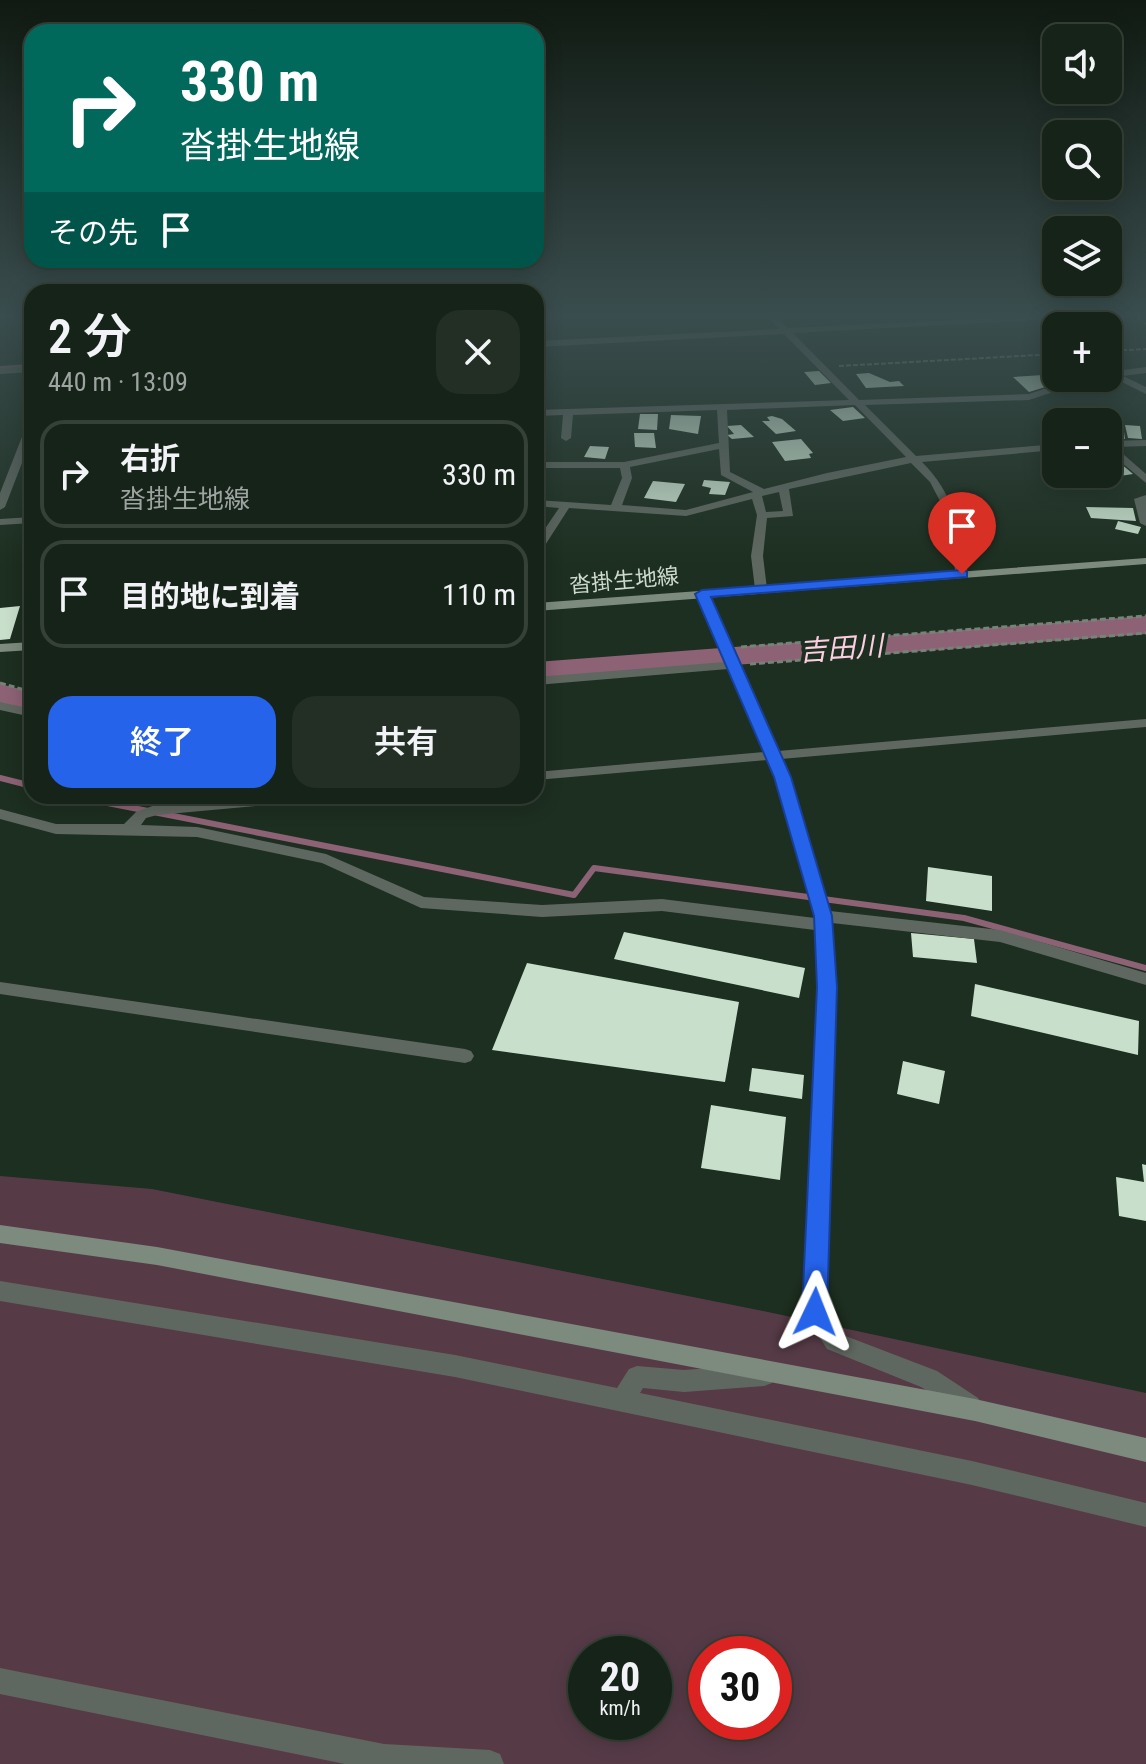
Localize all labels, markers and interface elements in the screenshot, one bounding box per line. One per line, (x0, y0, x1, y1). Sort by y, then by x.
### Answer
map controls (1042, 24, 1122, 488)
button: sound (1042, 24, 1122, 104)
text: 330 m (180, 49, 319, 115)
icon: right (48, 56, 152, 160)
button: search (1042, 120, 1122, 200)
text: 沓掛生地線 (180, 125, 360, 167)
icon: arrive (154, 208, 198, 252)
text: その先 (48, 215, 138, 250)
button: layers (1042, 216, 1122, 296)
text: 2 分 (48, 308, 131, 365)
button: close (436, 310, 520, 394)
button: + (1042, 312, 1122, 392)
text: 440 m · 13:09 (48, 367, 188, 397)
button: − (1042, 408, 1122, 488)
text: 右折 (120, 441, 180, 476)
icon: right (52, 452, 96, 496)
text: 330 m (442, 457, 516, 492)
text: 沓掛生地線 (120, 484, 250, 514)
pin (928, 492, 996, 574)
icon: arrive (940, 504, 984, 548)
street label: 沓掛生地線 (568, 563, 680, 598)
icon: arrive (52, 572, 96, 616)
text: 110 m (442, 577, 516, 612)
text: 目的地に到着 (120, 579, 300, 614)
water label: 吉田川 (798, 629, 887, 668)
button: 終了 (48, 696, 276, 788)
button: 共有 (292, 696, 520, 788)
position arrow (773, 1270, 857, 1354)
speed limit sign: 30 (688, 1636, 792, 1740)
text: 20 (600, 1654, 640, 1701)
text: km/h (599, 1696, 641, 1720)

